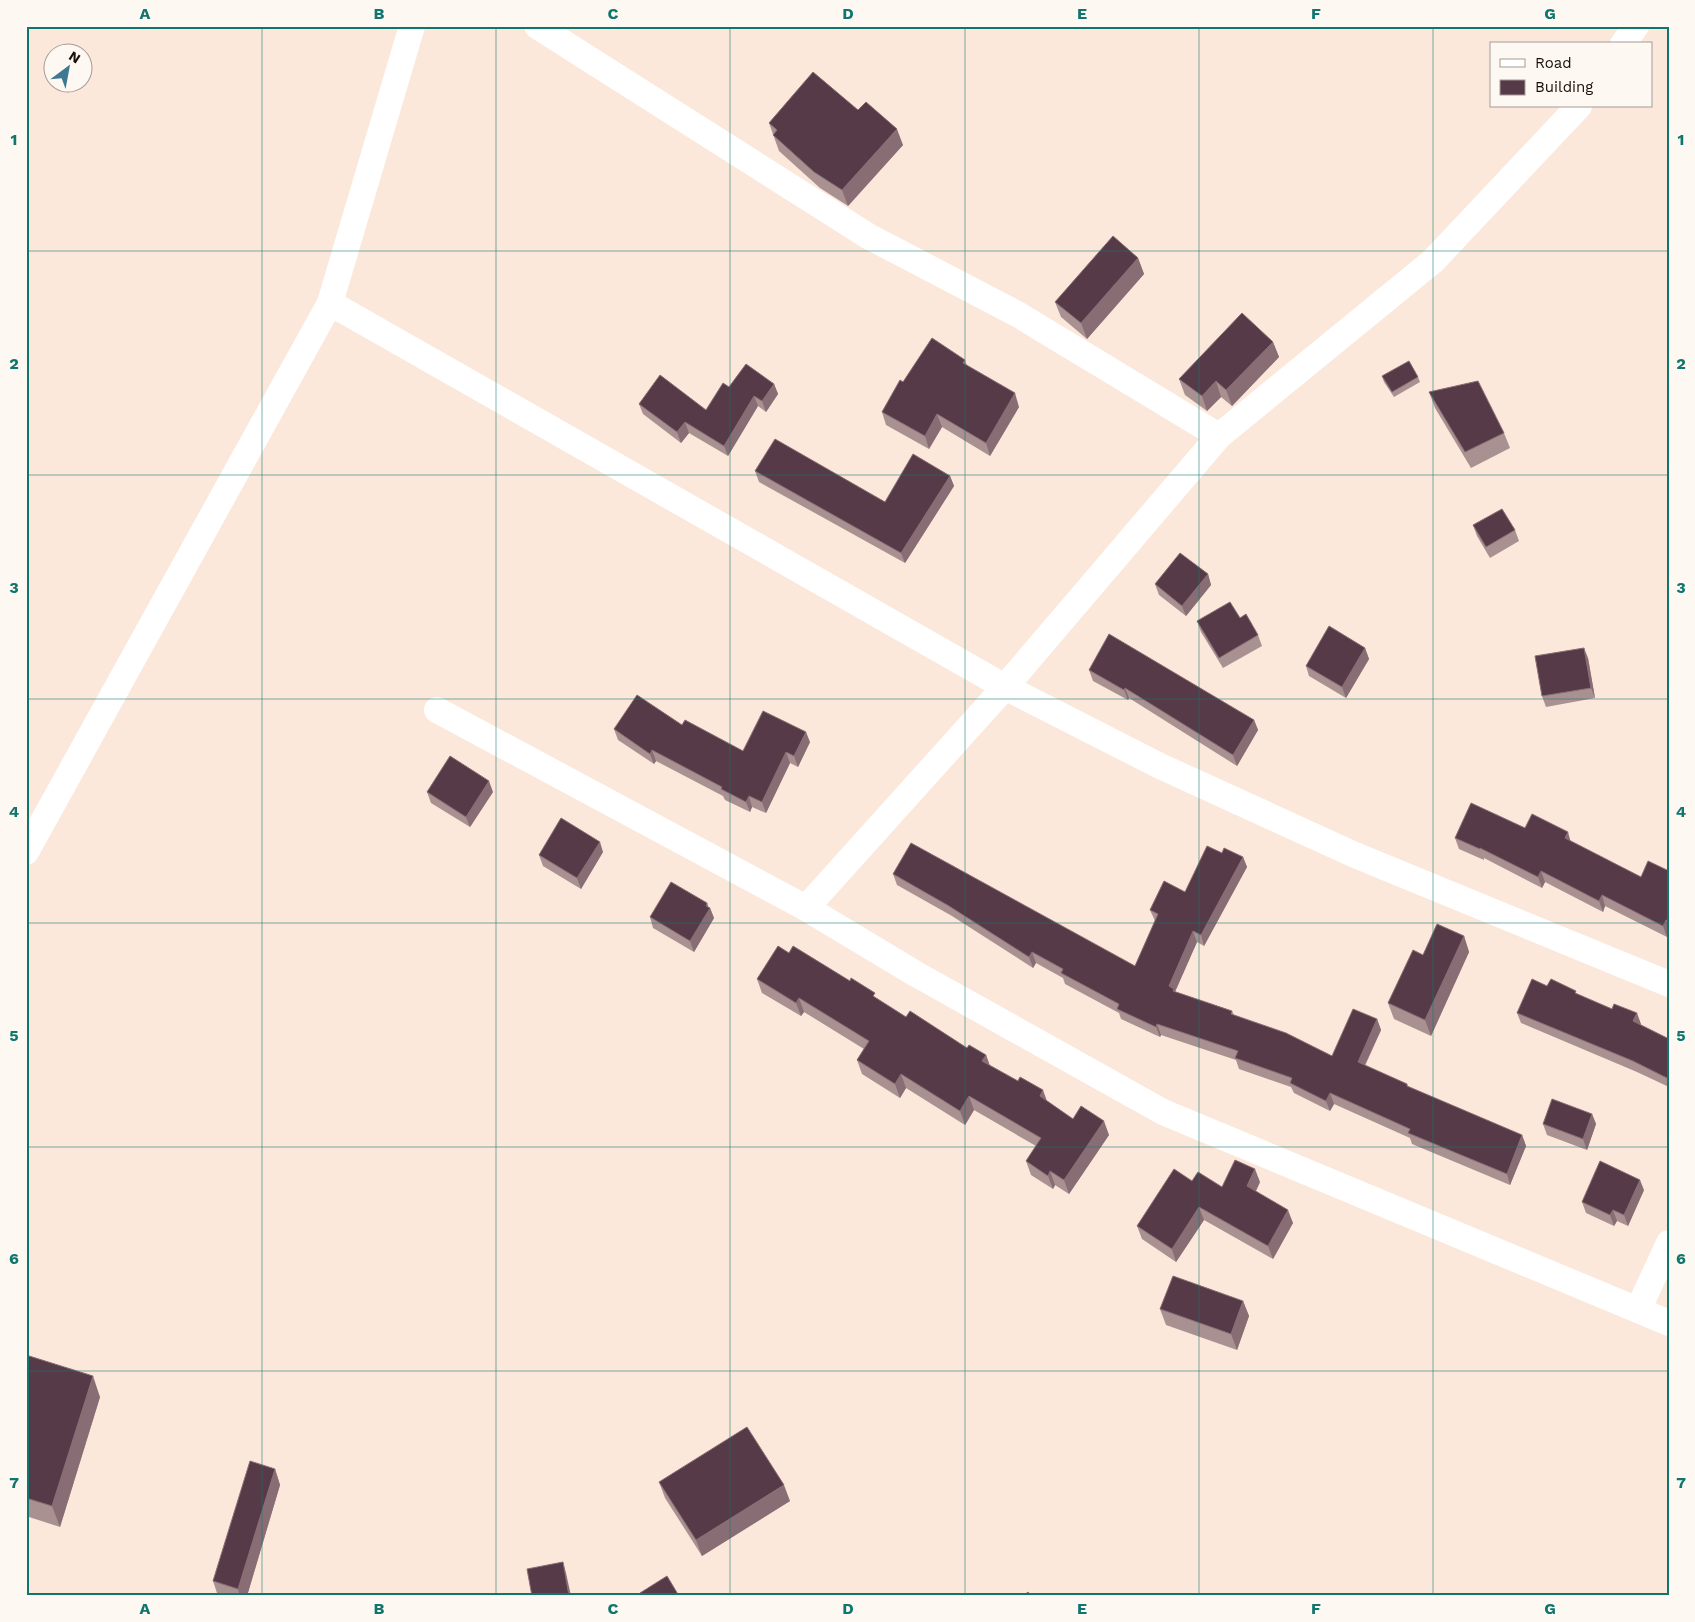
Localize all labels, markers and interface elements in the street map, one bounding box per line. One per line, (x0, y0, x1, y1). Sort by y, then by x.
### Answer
text: A (140, 4, 151, 23)
text: B (374, 4, 385, 23)
text: C (608, 4, 619, 23)
text: D (842, 4, 854, 23)
text: E (1077, 4, 1087, 23)
text: F (1311, 4, 1321, 23)
text: G (1544, 4, 1556, 23)
north arrow (42, 42, 92, 92)
legend (1490, 42, 1652, 108)
text: N (66, 47, 84, 67)
text: Road (1535, 54, 1572, 72)
text: Building (1535, 78, 1593, 96)
text: 1 (11, 130, 17, 149)
text: 1 (1678, 130, 1684, 149)
text: 2 (9, 354, 19, 373)
text: 2 (1676, 354, 1686, 373)
text: 3 (9, 578, 19, 597)
text: 3 (1676, 578, 1686, 597)
text: 4 (9, 802, 19, 821)
text: 4 (1676, 802, 1686, 821)
text: 5 (9, 1026, 19, 1045)
text: 5 (1676, 1026, 1686, 1045)
text: 6 (9, 1249, 19, 1268)
text: 6 (1676, 1249, 1686, 1268)
text: 7 (9, 1473, 19, 1492)
text: 7 (1676, 1473, 1686, 1492)
text: A (140, 1599, 151, 1618)
text: B (374, 1599, 385, 1618)
text: C (608, 1599, 619, 1618)
text: D (842, 1599, 854, 1618)
text: E (1077, 1599, 1087, 1618)
text: F (1311, 1599, 1321, 1618)
text: G (1544, 1599, 1556, 1618)

